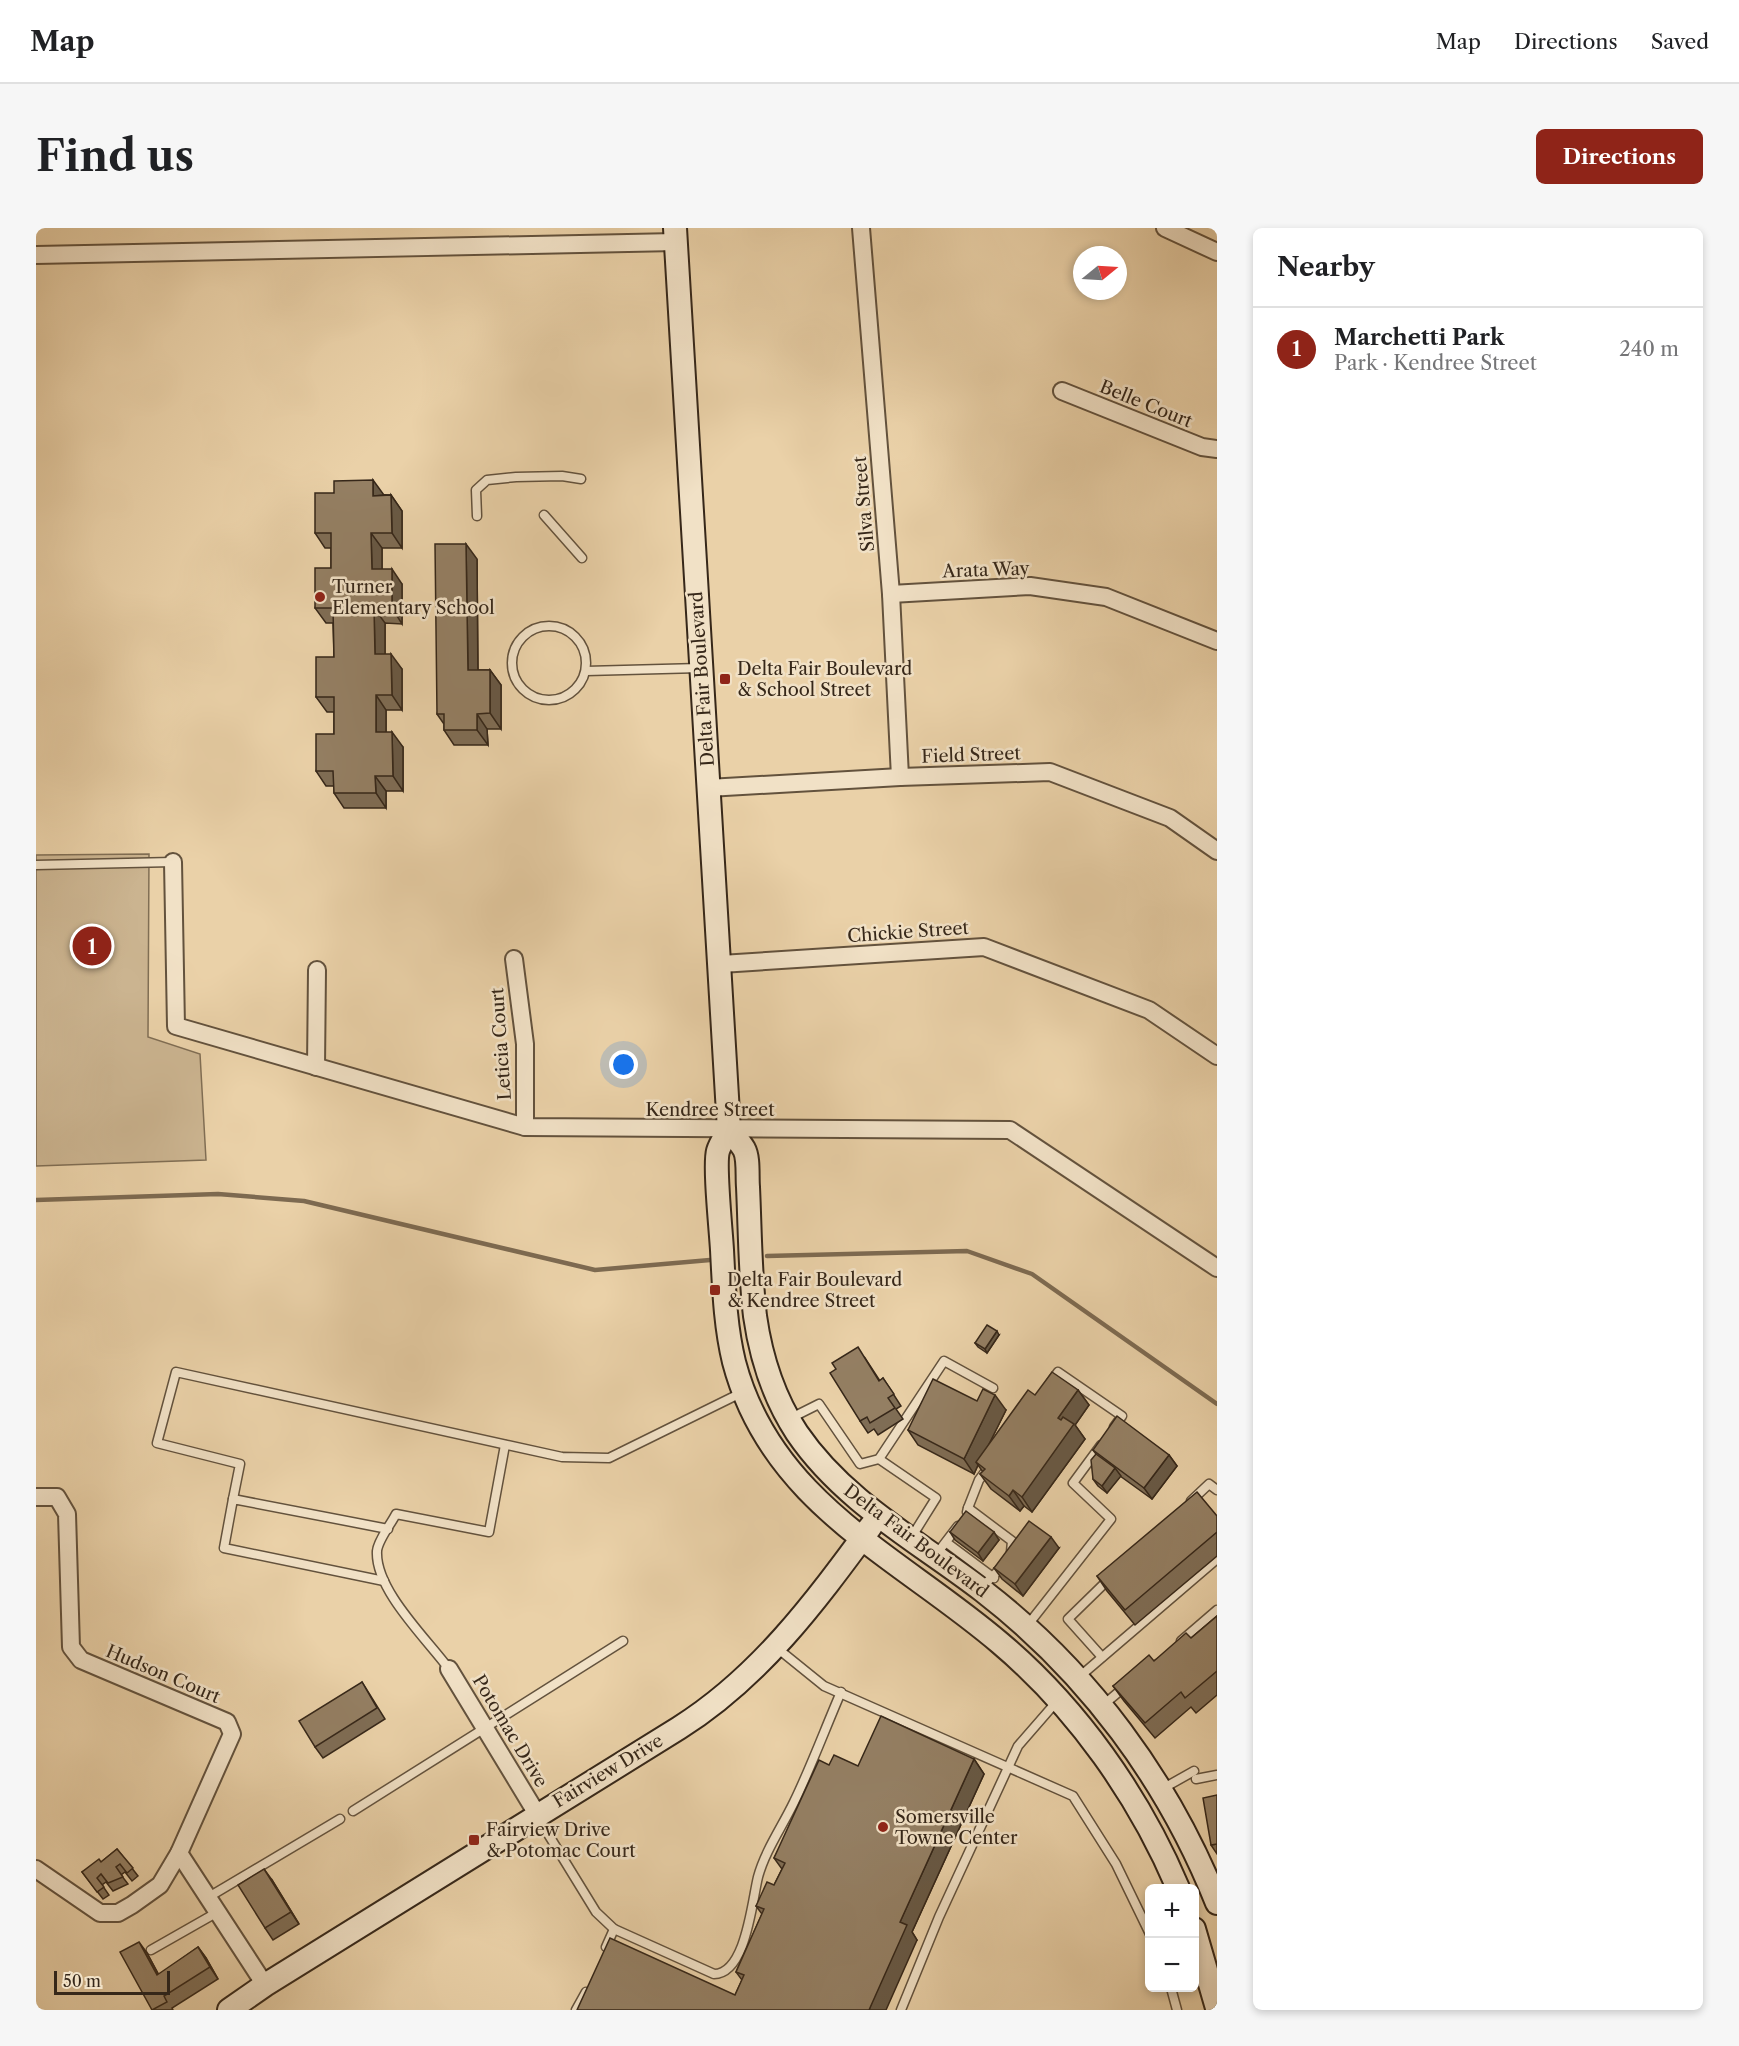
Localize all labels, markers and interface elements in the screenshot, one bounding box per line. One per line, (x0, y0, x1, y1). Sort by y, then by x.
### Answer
text: Map (30, 24, 94, 58)
text: Map (1436, 29, 1481, 54)
text: Directions (1514, 29, 1618, 54)
text: Saved (1651, 29, 1709, 54)
button: Directions (1536, 129, 1703, 184)
text: Find us (36, 130, 194, 182)
north arrow (1073, 246, 1127, 300)
text: Nearby (1277, 251, 1375, 283)
text: Marchetti Park (1334, 324, 1504, 351)
text: 1 (1292, 337, 1301, 361)
text: 240 m (1619, 337, 1679, 361)
text: Park · Kendree Street (1334, 351, 1537, 375)
street label: Belle Court (1096, 375, 1196, 433)
street label: Silva Street (849, 455, 879, 553)
street label: Arata Way (941, 557, 1031, 583)
place label: Turner Elementary School (332, 576, 495, 619)
marker: Turner Elementary School (313, 590, 327, 604)
street label: Delta Fair Boulevard (685, 591, 719, 767)
place label: Delta Fair Boulevard & School Street (737, 658, 912, 701)
marker: Delta Fair Boulevard & School Street (718, 672, 732, 686)
street label: Field Street (921, 742, 1022, 768)
street label: Chickie Street (846, 917, 970, 947)
pin: 1 (72, 924, 112, 968)
street label: Leticia Court (486, 986, 516, 1101)
your location (609, 1050, 638, 1079)
street label: Kendree Street (645, 1099, 775, 1121)
place label: Delta Fair Boulevard & Kendree Street (727, 1269, 902, 1312)
marker: Delta Fair Boulevard & Kendree Street (708, 1283, 722, 1297)
street label: Delta Fair Boulevard (839, 1479, 993, 1603)
street label: Hudson Court (103, 1640, 224, 1708)
street label: Potomac Drive (468, 1671, 552, 1791)
street label: Fairview Drive (549, 1730, 667, 1812)
place label: Somersville Towne Center (895, 1806, 1018, 1849)
place label: Fairview Drive & Potomac Court (486, 1819, 636, 1862)
marker: Somersville Towne Center (876, 1820, 890, 1834)
marker: Fairview Drive & Potomac Court (467, 1833, 481, 1847)
map controls (1145, 1884, 1199, 1992)
button: + (1145, 1884, 1199, 1938)
button: − (1145, 1938, 1199, 1992)
scale bar (54, 1968, 170, 1996)
text: 50 m (63, 1971, 101, 1991)

